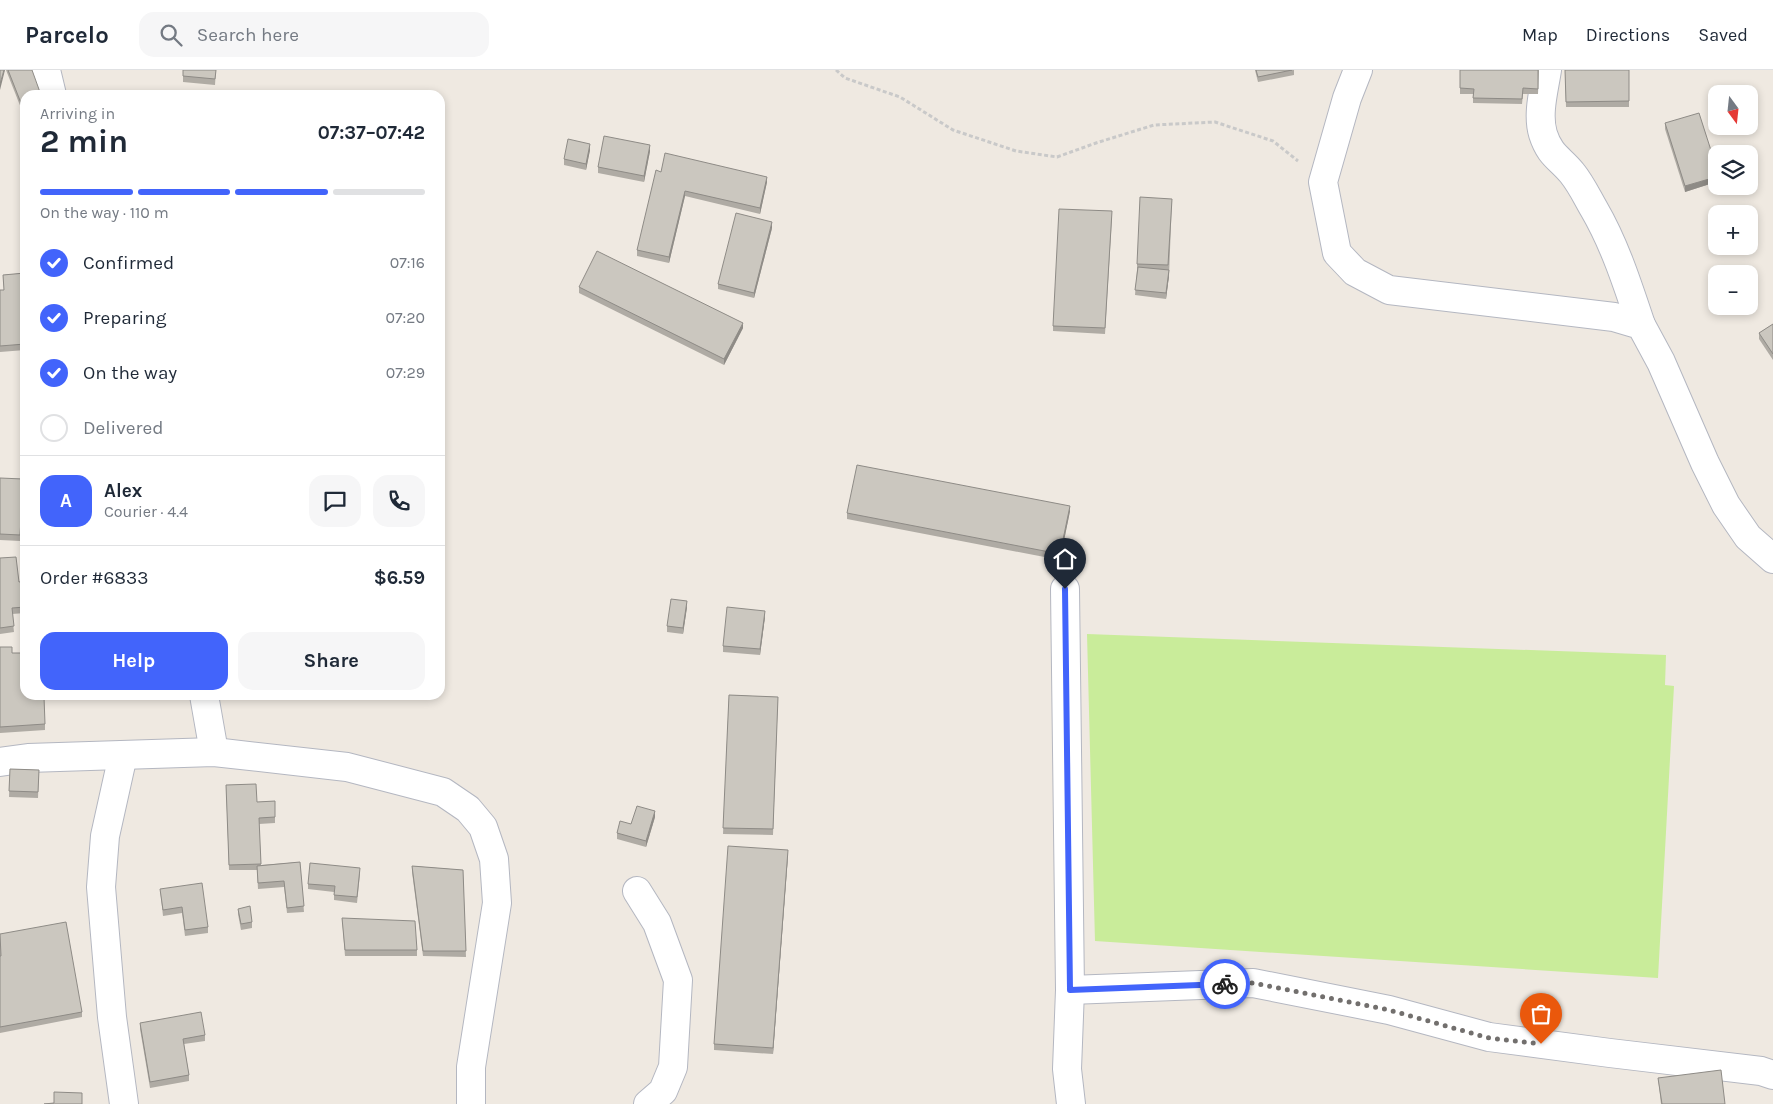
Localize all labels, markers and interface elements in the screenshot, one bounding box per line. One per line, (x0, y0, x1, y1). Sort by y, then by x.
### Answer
search box (139, 12, 489, 57)
text: Parcelo (25, 21, 109, 49)
icon: search (157, 21, 185, 49)
text: Search here (197, 24, 299, 46)
text: Map (1522, 24, 1558, 46)
text: Directions (1586, 24, 1670, 46)
text: Saved (1698, 24, 1748, 46)
north arrow (1708, 85, 1758, 135)
map controls (1708, 85, 1758, 315)
text: Arriving in (40, 104, 115, 123)
text: 07:37–07:42 (318, 122, 425, 144)
text: 2 min (40, 123, 128, 160)
button: layers (1708, 145, 1758, 195)
text: On the way · 110 m (40, 203, 169, 222)
button: + (1708, 205, 1758, 255)
icon: check (40, 249, 68, 277)
text: Confirmed (83, 252, 174, 274)
text: 07:16 (390, 253, 425, 272)
button: − (1708, 265, 1758, 315)
icon: check (40, 304, 68, 332)
text: Preparing (83, 307, 166, 329)
text: 07:20 (386, 308, 425, 327)
icon: check (40, 359, 68, 387)
text: On the way (83, 362, 177, 384)
text: 07:29 (386, 363, 425, 382)
text: Delivered (83, 417, 163, 439)
button: chat (309, 475, 361, 527)
button: phone (373, 475, 425, 527)
text: Alex (104, 480, 142, 502)
text: A (60, 490, 72, 512)
text: Courier · 4.4 (104, 502, 188, 521)
pin (1044, 538, 1086, 589)
icon: home (1051, 545, 1079, 573)
text: Order #6833 (40, 567, 148, 589)
text: $6.59 (374, 567, 425, 589)
button: Help (40, 632, 228, 690)
button: Share (238, 632, 425, 690)
courier (1200, 959, 1250, 1009)
icon: bike (1211, 970, 1239, 998)
pin (1520, 993, 1562, 1044)
icon: bag (1527, 1000, 1555, 1028)

